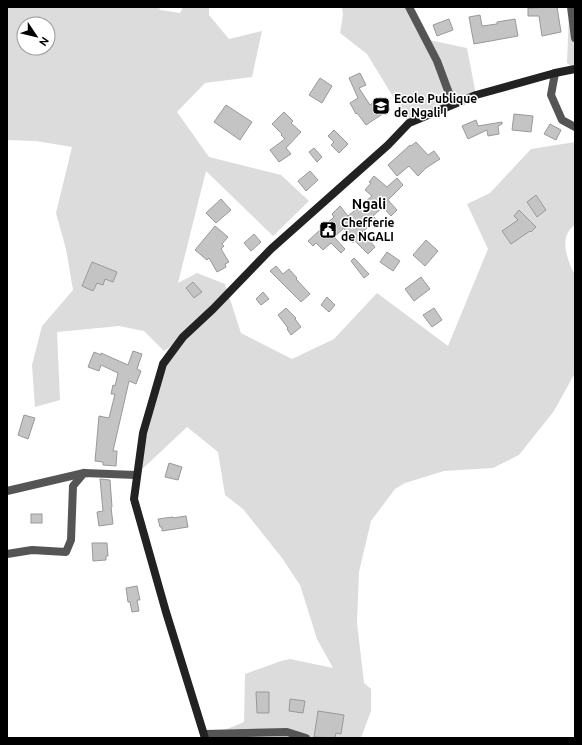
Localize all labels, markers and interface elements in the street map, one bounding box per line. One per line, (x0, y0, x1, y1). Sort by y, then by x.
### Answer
north arrow (16, 16, 56, 56)
text: N (37, 35, 51, 49)
place label: Ecole Publique de Ngali I (394, 92, 477, 119)
school or university icon: Ecole Publique de Ngali I (371, 96, 391, 116)
district label: Ngali (352, 196, 386, 212)
place label: Chefferie de NGALI (341, 216, 395, 243)
public building icon: Chefferie de NGALI (318, 220, 338, 240)

